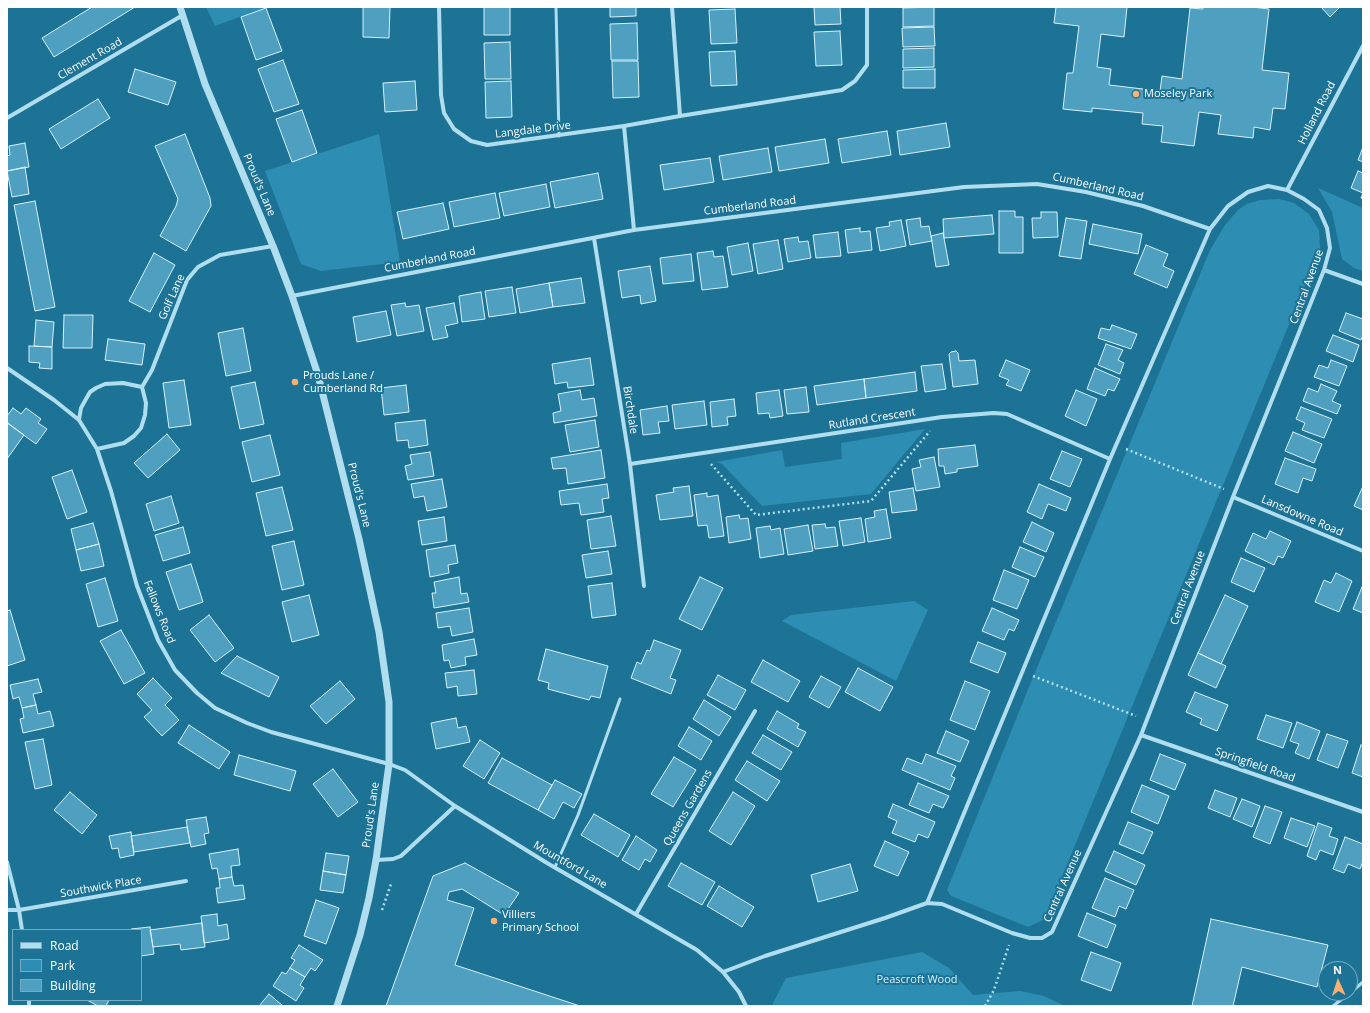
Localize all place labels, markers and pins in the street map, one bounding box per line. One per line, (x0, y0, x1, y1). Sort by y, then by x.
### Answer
place label: Moseley Park (1144, 87, 1212, 101)
marker: Moseley Park (1131, 89, 1141, 99)
place label: Prouds Lane / Cumberland Rd (303, 369, 383, 395)
marker: Prouds Lane / Cumberland Rd (290, 377, 300, 387)
place label: Villiers Primary School (502, 908, 579, 934)
marker: Villiers Primary School (489, 916, 499, 926)

